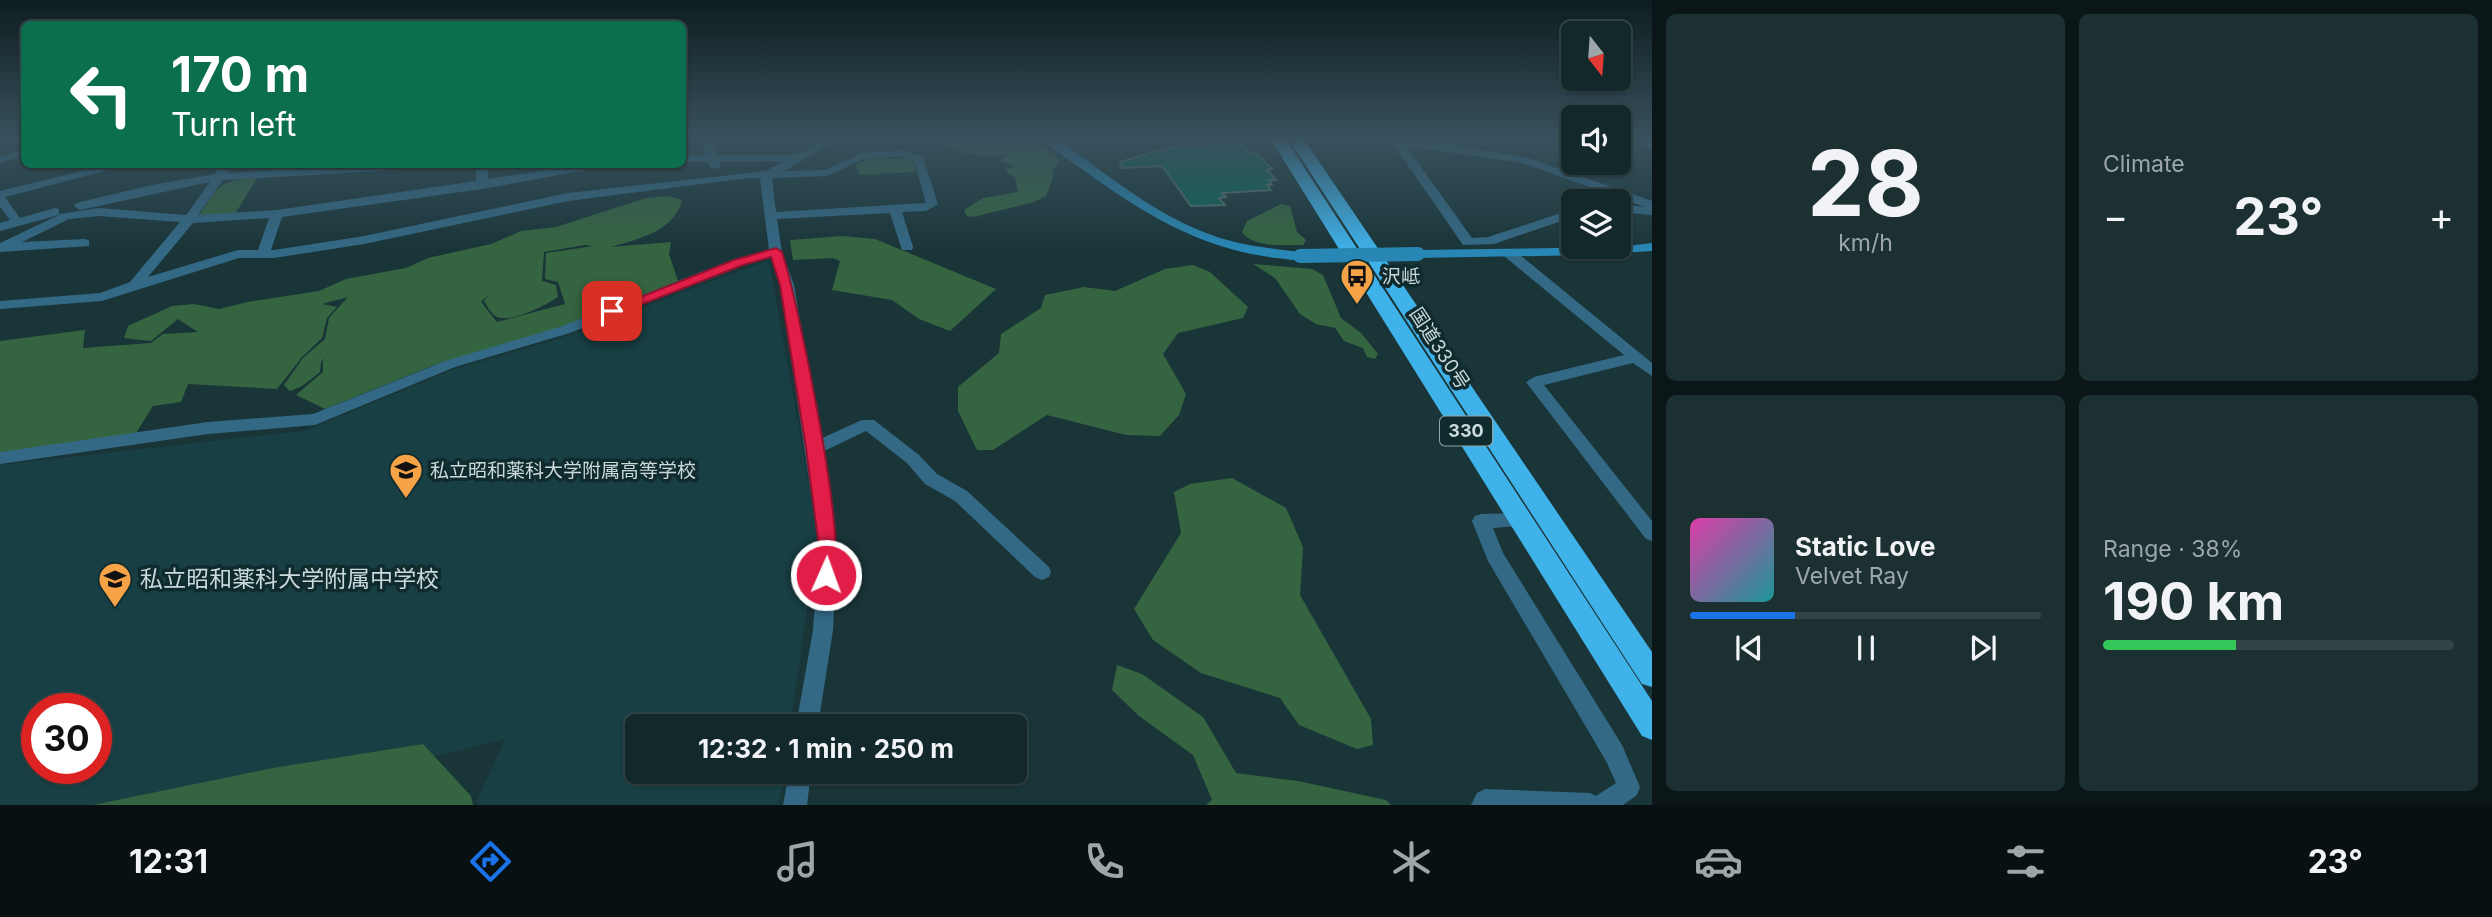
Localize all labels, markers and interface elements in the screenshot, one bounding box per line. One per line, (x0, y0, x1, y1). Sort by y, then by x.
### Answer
north arrow (1561, 21, 1631, 91)
map controls (1561, 21, 1631, 259)
text: 170 m (171, 45, 309, 104)
icon: left (56, 49, 147, 140)
text: Turn left (171, 105, 296, 144)
button: sound (1561, 105, 1631, 175)
text: 28 (1807, 128, 1924, 238)
text: Climate (2103, 150, 2185, 178)
text: 23° (2234, 185, 2323, 248)
button: layers (1561, 189, 1631, 259)
text: − (2103, 193, 2128, 239)
text: + (2429, 193, 2454, 239)
text: km/h (1838, 229, 1893, 257)
bus stop icon: 沢岻 (1338, 257, 1376, 306)
place label: 沢岻 (1382, 265, 1420, 288)
pin (582, 281, 642, 341)
icon: arrive (593, 292, 631, 330)
street label: 国道330号 (1405, 303, 1474, 393)
road number: 330 (1440, 416, 1492, 446)
school or university icon: 私立昭和薬科大学附属高等学校 (387, 451, 425, 500)
place label: 私立昭和薬科大学附属高等学校 (430, 459, 696, 482)
text: Static Love (1795, 531, 1936, 562)
text: Range · 38% (2103, 535, 2242, 563)
position arrow (789, 538, 863, 612)
school or university icon: 私立昭和薬科大学附属中学校 (96, 560, 134, 609)
text: Velvet Ray (1795, 562, 1909, 590)
place label: 私立昭和薬科大学附属中学校 (140, 565, 439, 593)
text: 190 km (2103, 570, 2284, 633)
icon: previous (1730, 629, 1768, 667)
icon: pause (1847, 629, 1885, 667)
icon: next (1964, 629, 2002, 667)
speed limit sign: 30 (21, 693, 112, 784)
text: 12:32 · 1 min · 250 m (698, 733, 954, 764)
icon: directions (466, 837, 515, 886)
icon: music (773, 837, 822, 886)
icon: phone (1080, 837, 1129, 886)
icon: climate (1387, 837, 1436, 886)
icon: car (1694, 837, 1743, 886)
icon: filters (2001, 837, 2050, 886)
text: 12:31 (129, 842, 208, 881)
text: 23° (2308, 842, 2363, 881)

